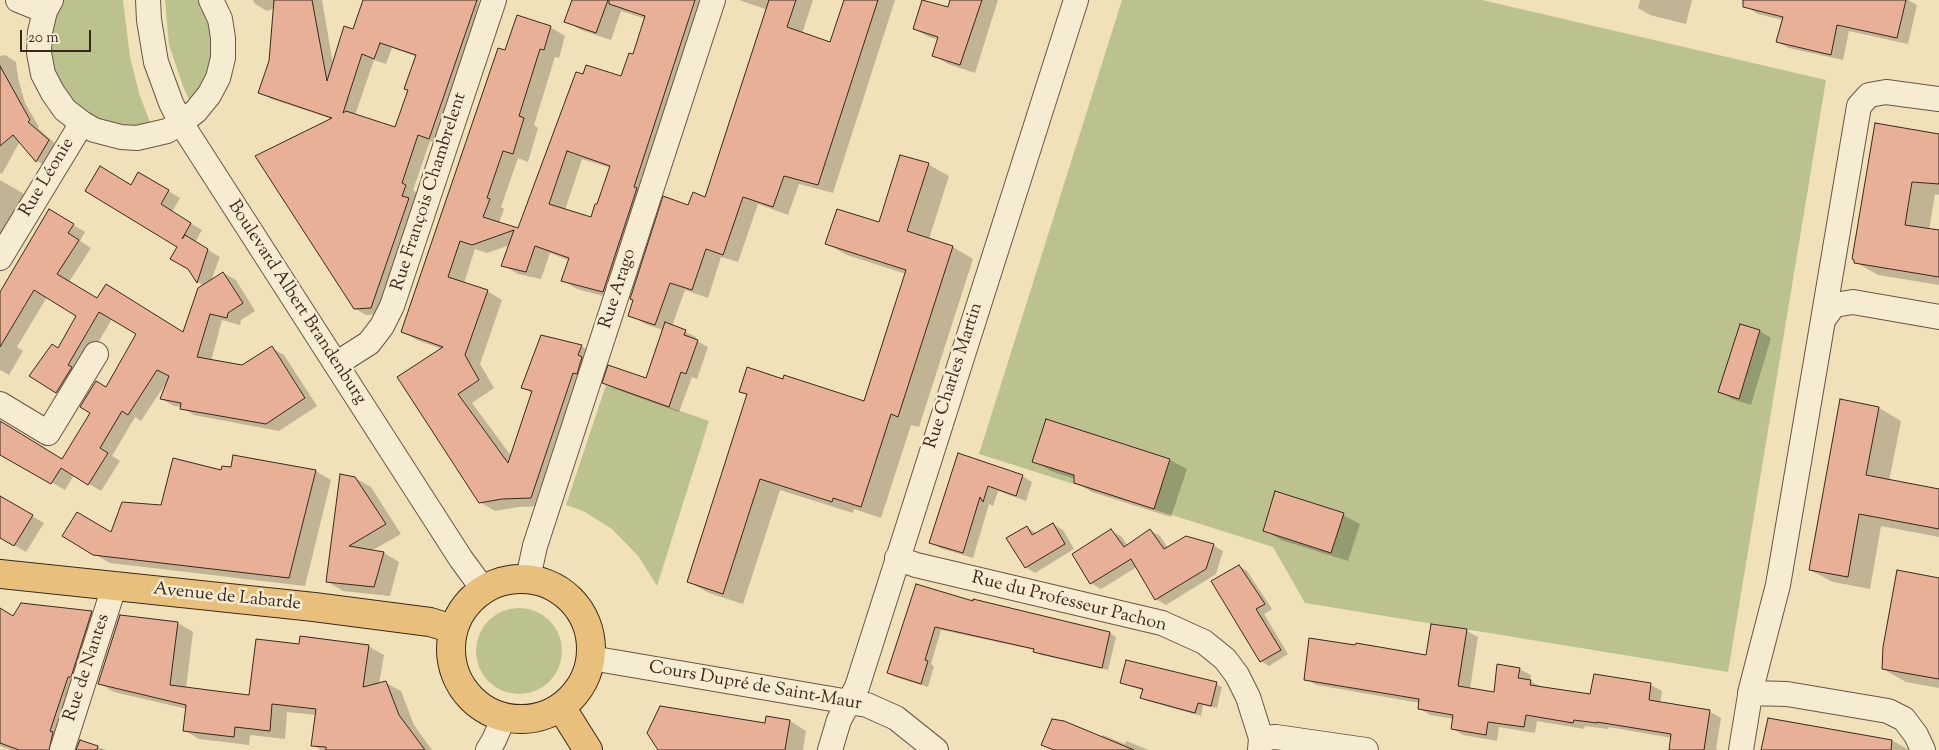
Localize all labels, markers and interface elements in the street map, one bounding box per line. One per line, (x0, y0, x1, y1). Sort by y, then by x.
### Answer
scale bar (22, 20, 94, 52)
text: 20 m (28, 28, 59, 49)
street label: Rue François Chambrelent (388, 90, 472, 294)
street label: Rue Léonie (16, 135, 80, 221)
street label: Boulevard Albert Brandenburg (222, 197, 370, 409)
street label: Rue Arago (596, 246, 642, 332)
street label: Rue Charles Martin (921, 300, 989, 452)
street label: Rue du Professeur Pachon (969, 568, 1169, 638)
street label: Avenue de Labarde (152, 580, 302, 616)
street label: Rue de Nantes (60, 611, 116, 725)
street label: Cours Dupré de Saint-Maur (647, 658, 863, 716)

